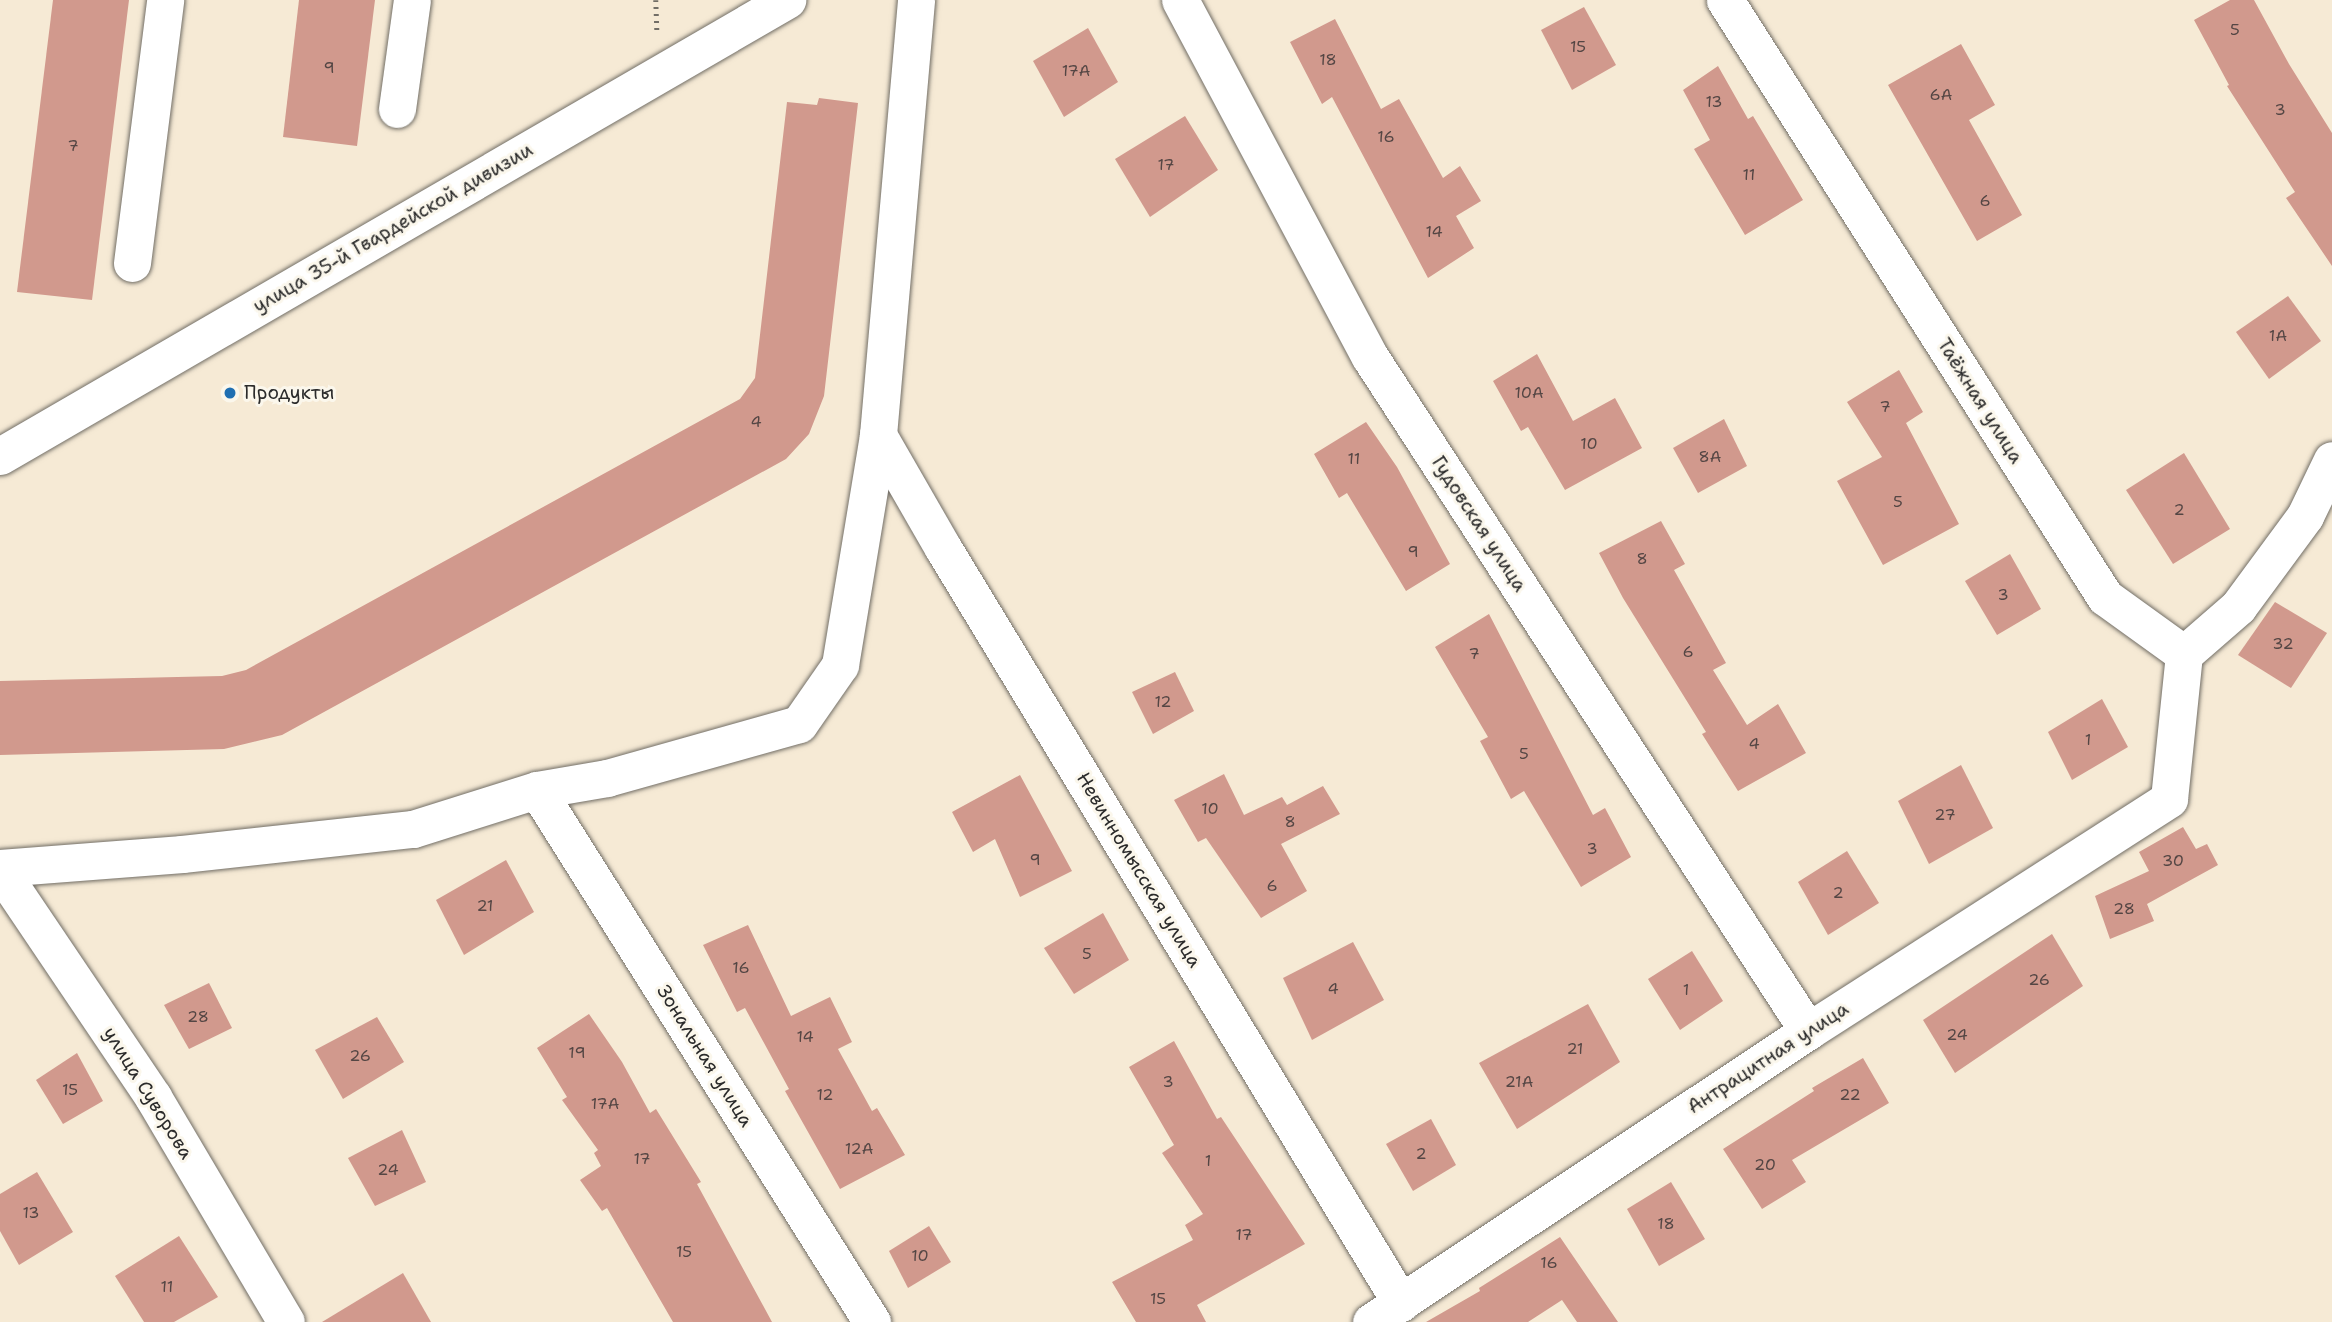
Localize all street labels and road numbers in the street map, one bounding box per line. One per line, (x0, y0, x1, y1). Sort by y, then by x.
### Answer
street label: улица 35-й Гвардейской дивизии (249, 138, 537, 318)
street label: Таёжная улица (1932, 334, 2028, 468)
street label: Гудовская улица (1427, 452, 1531, 596)
street label: Невинномысская улица (1072, 768, 1206, 972)
street label: Зональная улица (652, 981, 758, 1131)
street label: Антрацитная улица (1683, 997, 1853, 1119)
street label: улица Суворова (98, 1023, 198, 1163)

